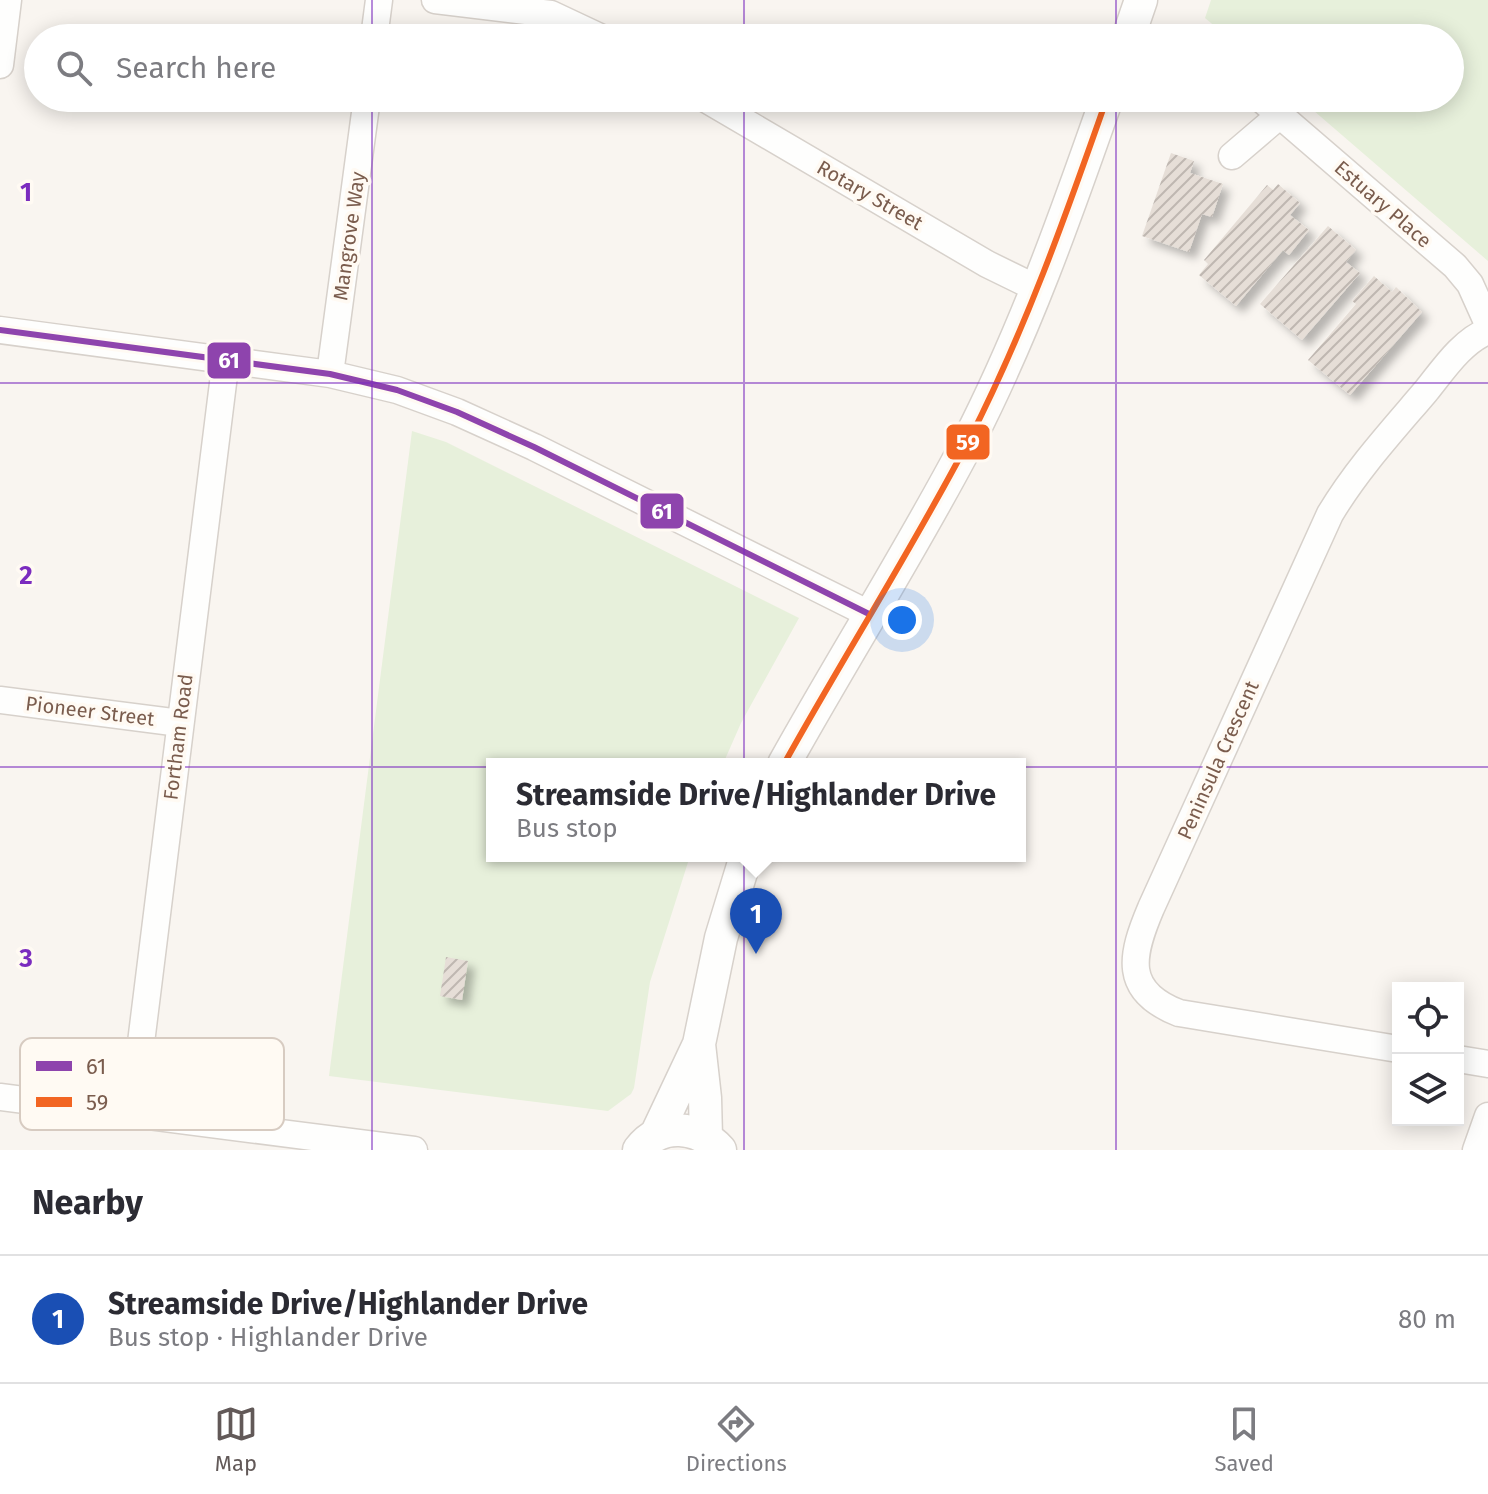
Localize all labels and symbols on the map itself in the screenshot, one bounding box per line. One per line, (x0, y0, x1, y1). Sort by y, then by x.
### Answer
street label: Rotary Street (813, 155, 928, 235)
street label: Estuary Place (1330, 155, 1436, 253)
street label: Mangrove Way (328, 170, 370, 302)
text: 1 (20, 177, 32, 208)
line badge: 61 (206, 341, 252, 380)
text: 61 (218, 347, 240, 374)
line badge: 59 (945, 423, 991, 461)
text: 59 (956, 429, 980, 456)
line badge: 61 (639, 492, 685, 530)
text: 61 (651, 498, 673, 525)
text: 2 (19, 560, 33, 591)
your location (882, 600, 922, 640)
street label: Fortham Road (158, 673, 198, 801)
street label: Peninsula Crescent (1172, 676, 1264, 843)
street label: Pioneer Street (24, 691, 157, 731)
pin: 1 (730, 888, 782, 954)
text: 3 (18, 943, 33, 974)
legend (20, 1038, 284, 1130)
text: 61 (86, 1053, 106, 1080)
text: 59 (86, 1089, 108, 1116)

